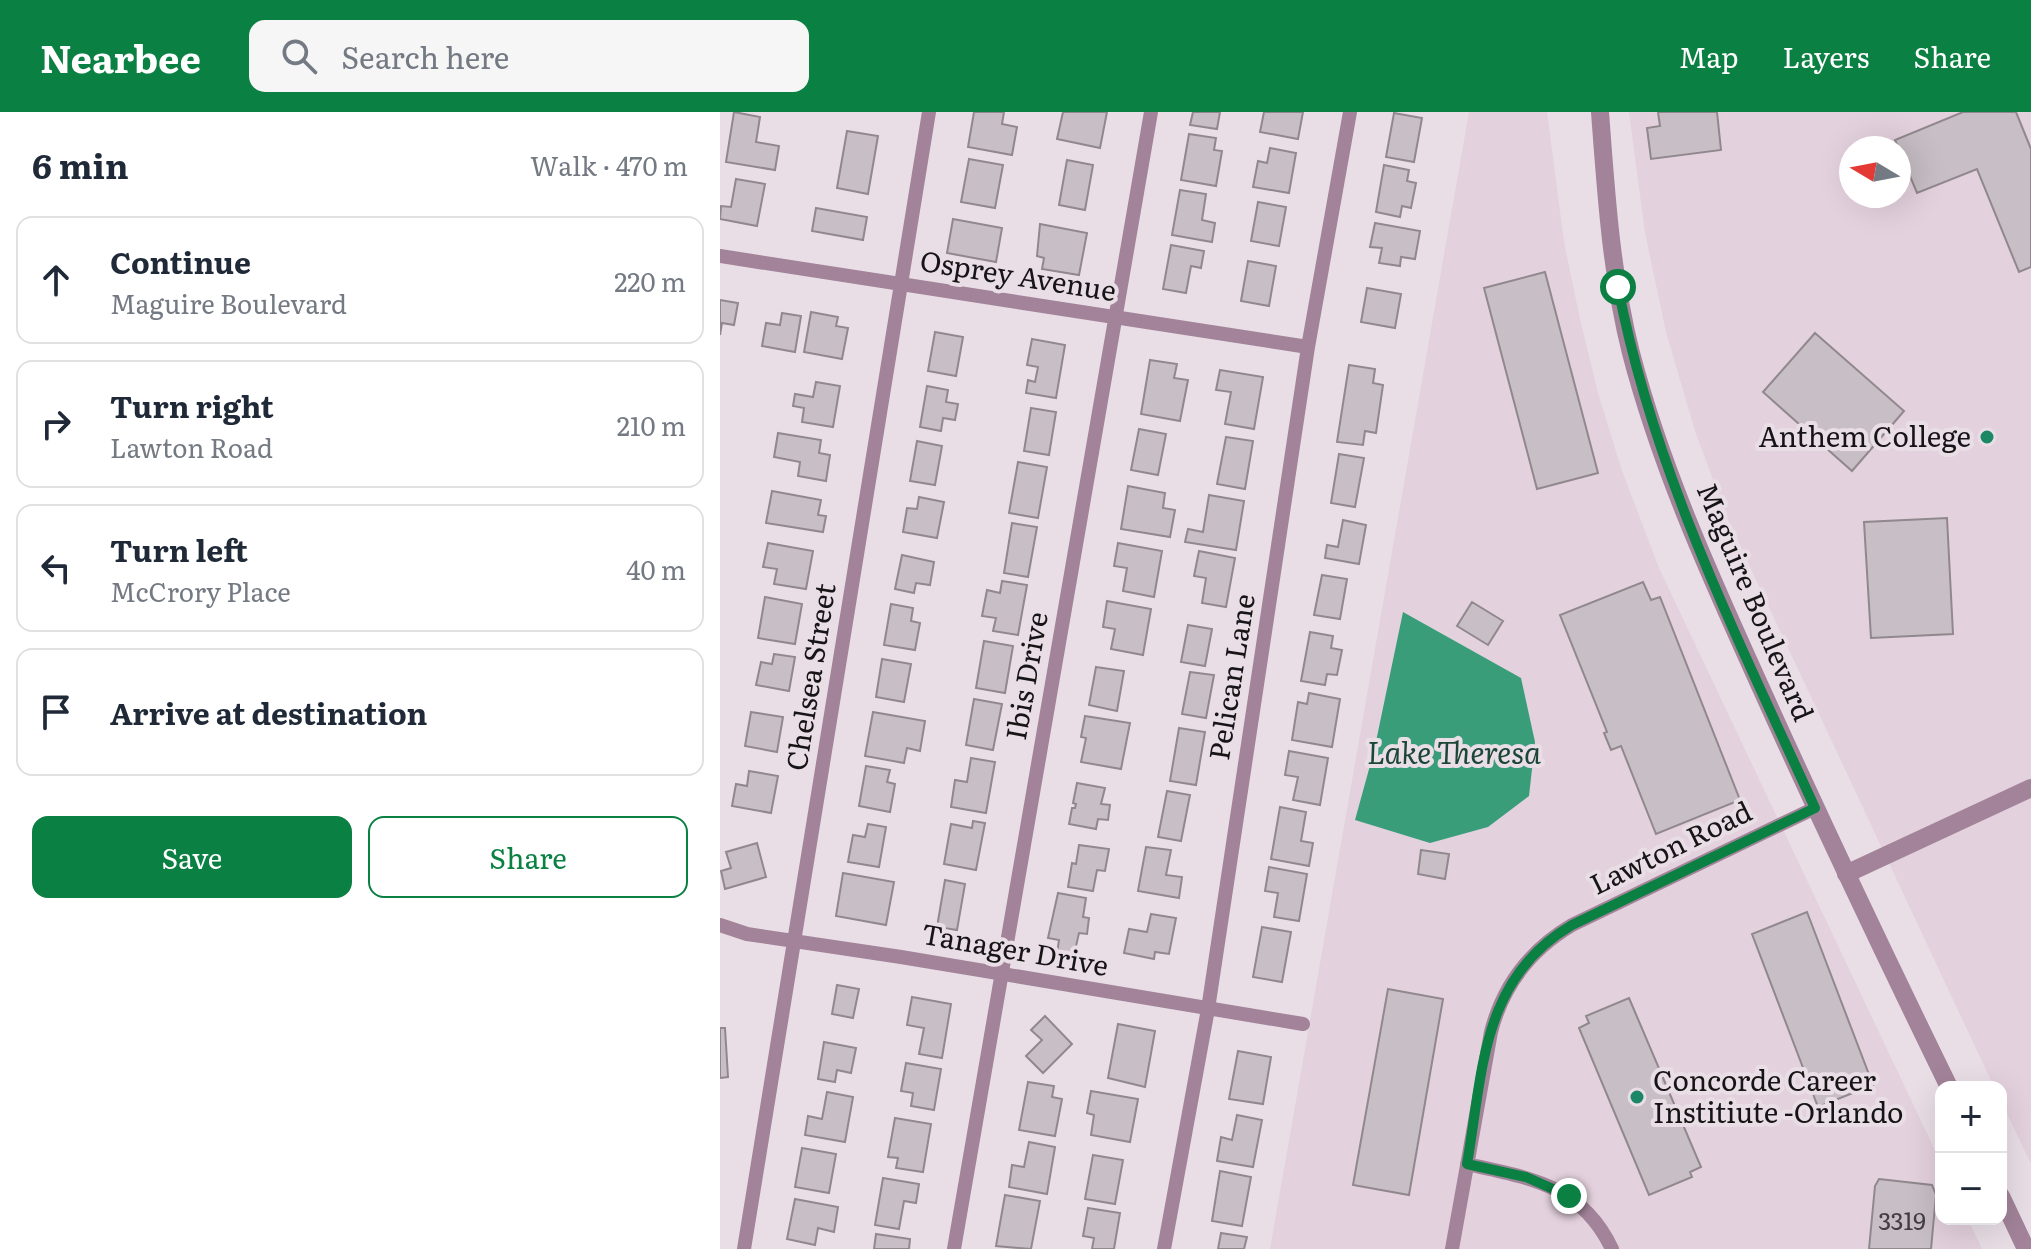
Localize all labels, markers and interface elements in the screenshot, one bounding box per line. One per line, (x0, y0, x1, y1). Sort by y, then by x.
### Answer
search box (249, 20, 809, 92)
text: Nearbee (40, 28, 201, 85)
icon: search (277, 34, 321, 78)
text: Search here (341, 34, 509, 78)
text: Map (1679, 35, 1738, 77)
text: Layers (1782, 35, 1869, 77)
text: Share (1913, 35, 1991, 77)
north arrow (1839, 136, 1911, 208)
text: 6 min (32, 139, 129, 189)
text: Walk · 470 m (530, 145, 688, 184)
street label: Osprey Avenue (917, 238, 1119, 310)
text: Continue (110, 239, 251, 283)
icon: ahead (34, 258, 78, 302)
text: 220 m (614, 261, 686, 300)
route start (1600, 269, 1636, 305)
text: Maguire Boulevard (110, 283, 347, 322)
text: Turn right (110, 383, 274, 427)
icon: right (34, 402, 78, 446)
text: 210 m (617, 405, 686, 444)
place label: Anthem College (1758, 414, 1971, 456)
text: Lawton Road (110, 427, 273, 466)
marker: Anthem College (1978, 428, 1996, 446)
street label: Maguire Boulevard (1688, 476, 1826, 727)
text: Turn left (110, 527, 248, 571)
icon: left (34, 546, 78, 590)
text: 40 m (626, 549, 686, 588)
text: McCrory Place (110, 571, 291, 610)
street label: Chelsea Street (773, 579, 845, 773)
street label: Pelican Lane (1196, 590, 1264, 763)
street label: Ibis Drive (993, 608, 1057, 743)
icon: arrive (34, 690, 78, 734)
text: Arrive at destination (110, 690, 427, 734)
water label: Lake Theresa (1367, 729, 1541, 773)
street label: Lawton Road (1582, 789, 1758, 904)
button: Save (32, 816, 352, 898)
button: Share (368, 816, 688, 898)
street label: Tanager Drive (919, 911, 1112, 985)
place label: Concorde Career Institiute -Orlando (1653, 1058, 1904, 1132)
map controls (1935, 1081, 2007, 1225)
button: + (1935, 1081, 2007, 1153)
marker: Concorde Career Institiute -Orlando (1628, 1088, 1646, 1106)
button: − (1935, 1153, 2007, 1225)
route end (1551, 1178, 1587, 1214)
house number: 3319 (1878, 1202, 1926, 1237)

